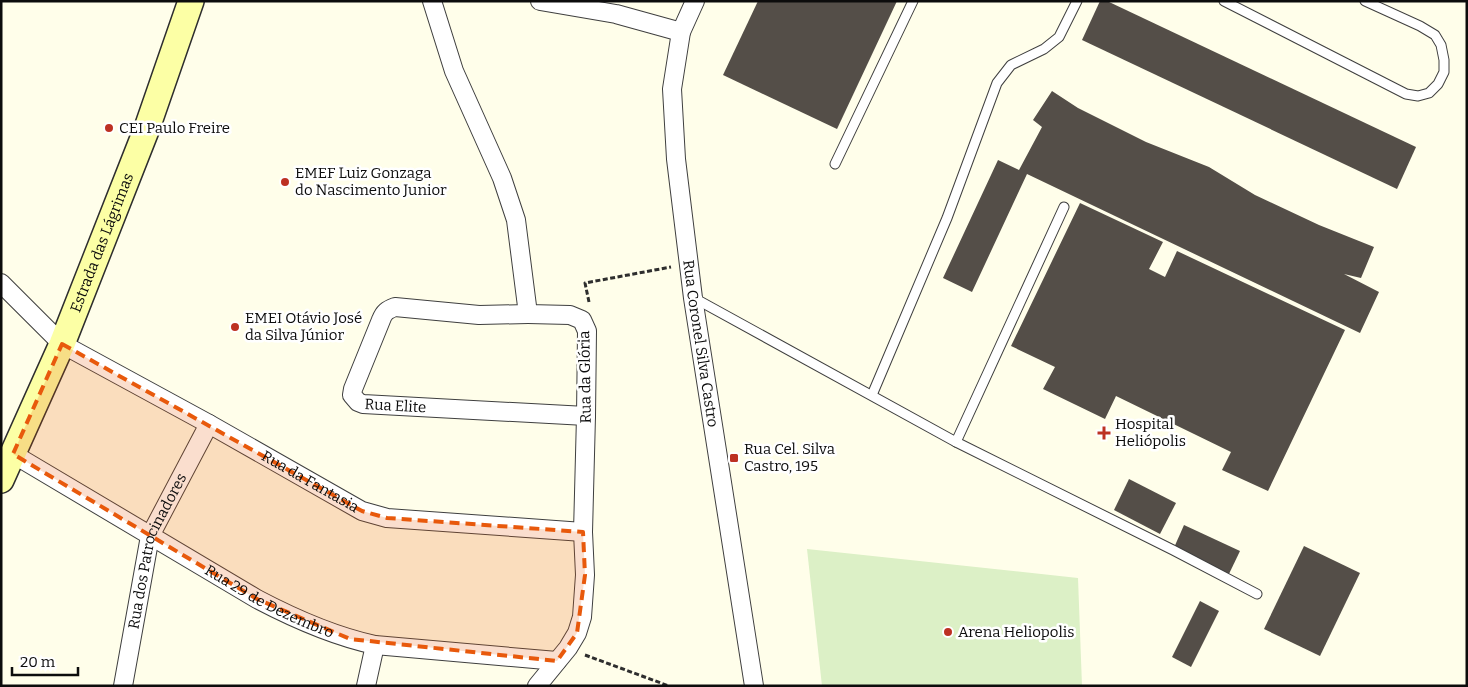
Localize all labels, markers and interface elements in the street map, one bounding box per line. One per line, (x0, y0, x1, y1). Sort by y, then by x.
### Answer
place label: CEI Paulo Freire (119, 119, 230, 137)
marker: CEI Paulo Freire (103, 122, 115, 134)
place label: EMEF Luiz Gonzaga do Nascimento Junior (295, 164, 447, 199)
street label: Estrada das Lágrimas (66, 170, 137, 315)
marker: EMEF Luiz Gonzaga do Nascimento Junior (279, 176, 291, 188)
street label: Rua Coronel Silva Castro (679, 259, 722, 428)
place label: EMEI Otávio José da Silva Júnior (245, 309, 362, 344)
marker: EMEI Otávio José da Silva Júnior (229, 321, 241, 333)
street label: Rua da Glória (575, 330, 595, 424)
street label: Rua Elite (364, 395, 427, 416)
place label: Hospital Heliópolis (1115, 415, 1186, 450)
marker: Hospital Heliópolis (1097, 426, 1111, 440)
place label: Rua Cel. Silva Castro, 195 (744, 440, 835, 475)
street label: Rua da Fantasia (258, 447, 362, 516)
marker: Rua Cel. Silva Castro, 195 (728, 452, 740, 464)
street label: Rua dos Patrocinadores (124, 470, 190, 631)
street label: Rua 29 de Dezembro (202, 561, 336, 642)
place label: Arena Heliopolis (958, 623, 1074, 641)
marker: Arena Heliopolis (942, 626, 954, 638)
scale bar (12, 644, 79, 676)
text: 20 m (20, 653, 56, 671)

